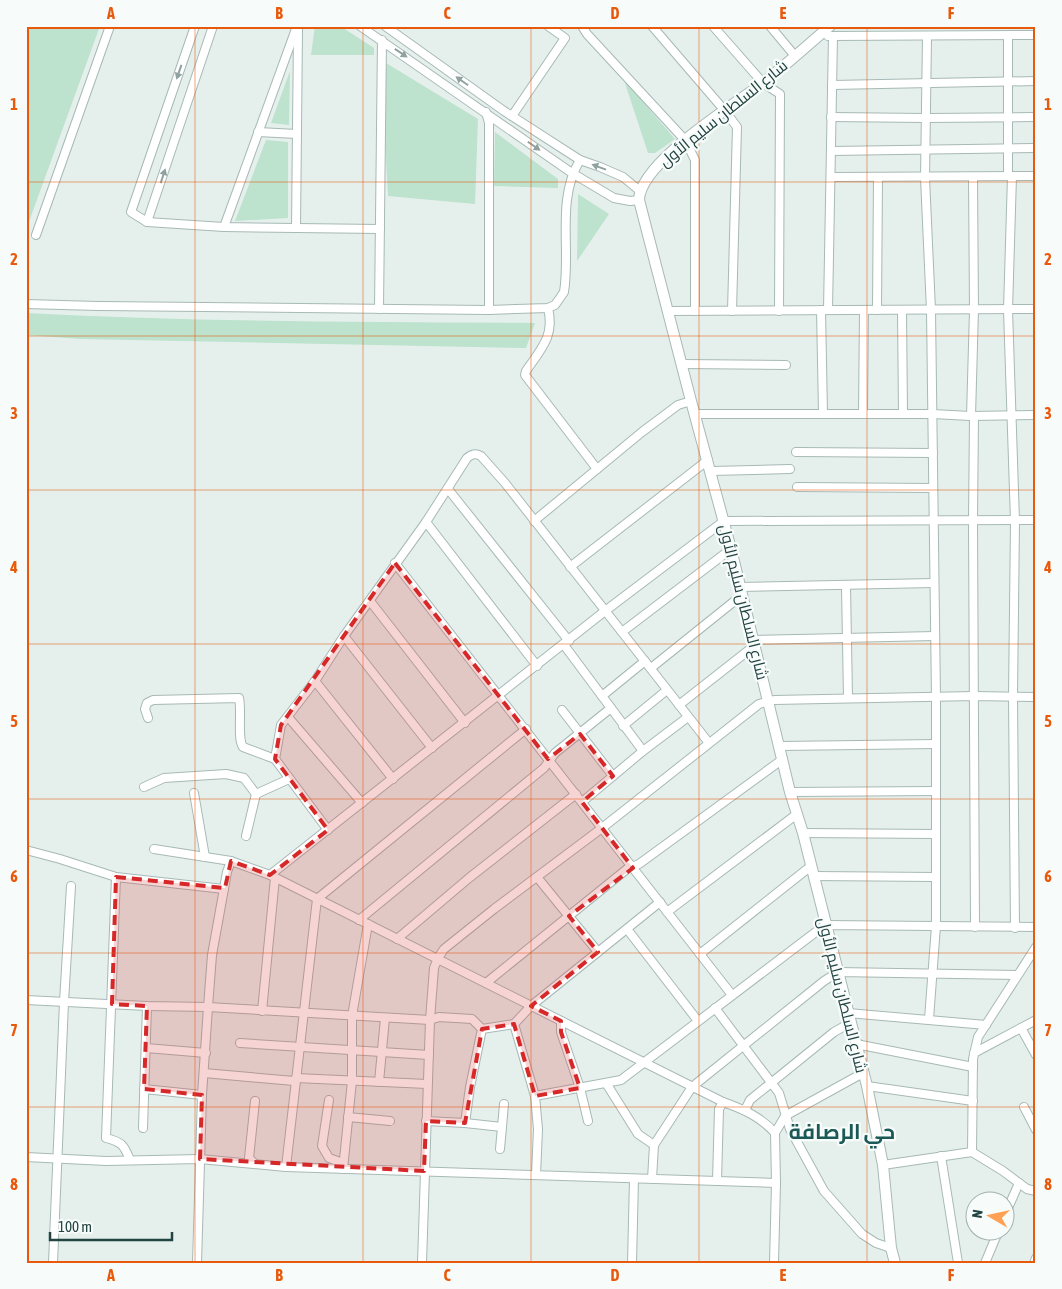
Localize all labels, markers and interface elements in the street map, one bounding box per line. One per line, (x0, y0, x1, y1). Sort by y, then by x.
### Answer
text: A (106, 4, 115, 22)
text: B (275, 4, 283, 22)
text: C (443, 4, 451, 22)
text: D (611, 4, 620, 22)
text: E (780, 4, 787, 22)
text: F (948, 4, 955, 22)
one-way arrow (394, 48, 408, 58)
street label: شارع السلطان سليم الأول (655, 56, 793, 173)
one-way arrow (175, 65, 182, 80)
one-way arrow (455, 76, 469, 86)
text: 1 (10, 95, 18, 113)
text: 1 (1044, 95, 1052, 113)
one-way arrow (527, 141, 541, 151)
one-way arrow (591, 163, 606, 171)
one-way arrow (160, 169, 167, 184)
text: 2 (10, 250, 18, 268)
text: 2 (1044, 250, 1052, 268)
text: 3 (10, 404, 18, 422)
text: 3 (1044, 404, 1052, 422)
street label: شارع السلطان سليم الأول (713, 522, 772, 682)
text: 4 (9, 558, 18, 576)
text: 4 (1043, 558, 1052, 576)
text: 5 (10, 712, 18, 730)
text: 5 (1044, 712, 1052, 730)
text: 6 (10, 867, 18, 885)
text: 6 (1044, 867, 1052, 885)
street label: شارع السلطان سليم الأول (812, 915, 871, 1075)
text: 7 (10, 1021, 18, 1039)
text: 7 (1044, 1021, 1052, 1039)
district label: حي الرصافة (789, 1119, 895, 1149)
text: 8 (10, 1175, 18, 1193)
text: 8 (1044, 1175, 1052, 1193)
north arrow (964, 1192, 1014, 1242)
scale bar (50, 1209, 172, 1241)
text: N (969, 1209, 986, 1219)
text: 100 m (58, 1218, 92, 1235)
text: A (106, 1266, 115, 1284)
text: B (275, 1266, 283, 1284)
text: C (443, 1266, 451, 1284)
text: D (611, 1266, 620, 1284)
text: E (780, 1266, 787, 1284)
text: F (948, 1266, 955, 1284)

